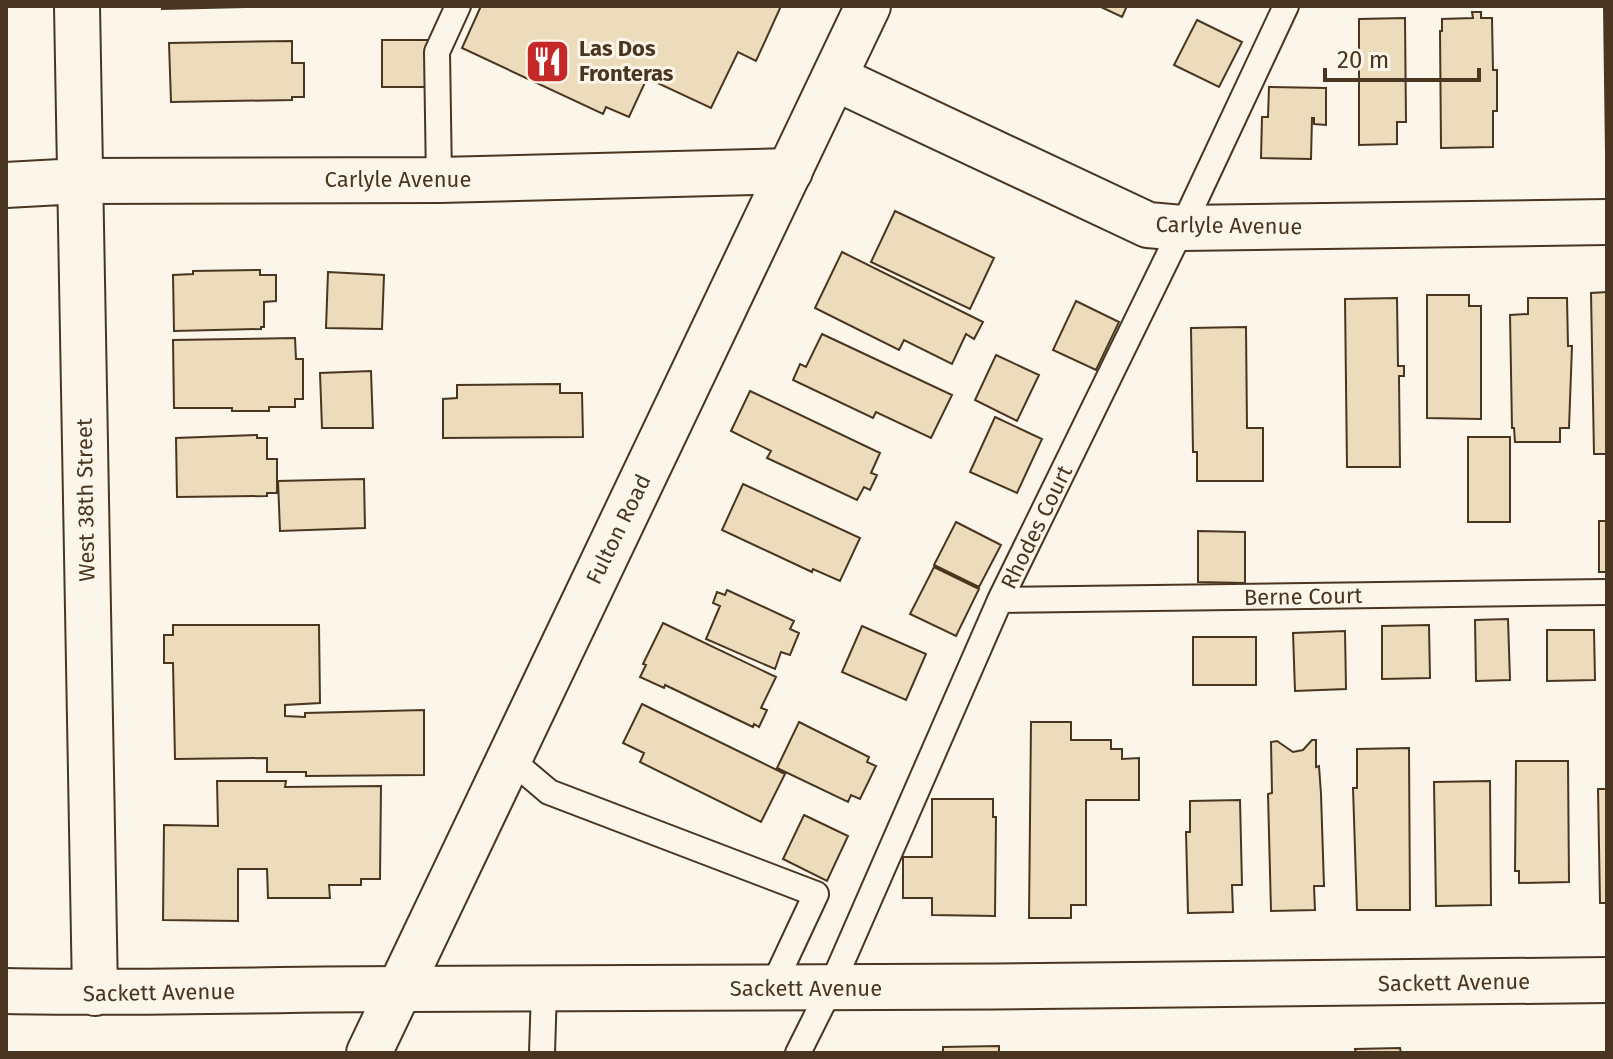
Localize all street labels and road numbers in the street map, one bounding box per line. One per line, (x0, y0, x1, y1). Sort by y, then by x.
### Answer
street label: Carlyle Avenue (325, 166, 471, 193)
street label: Carlyle Avenue (1155, 211, 1303, 240)
street label: West 38th Street (71, 418, 100, 582)
street label: Rhodes Court (995, 461, 1078, 593)
street label: Fulton Road (580, 470, 657, 589)
street label: Berne Court (1244, 582, 1363, 611)
street label: Sackett Avenue (1378, 968, 1530, 997)
street label: Sackett Avenue (730, 975, 882, 1002)
street label: Sackett Avenue (83, 978, 235, 1007)

